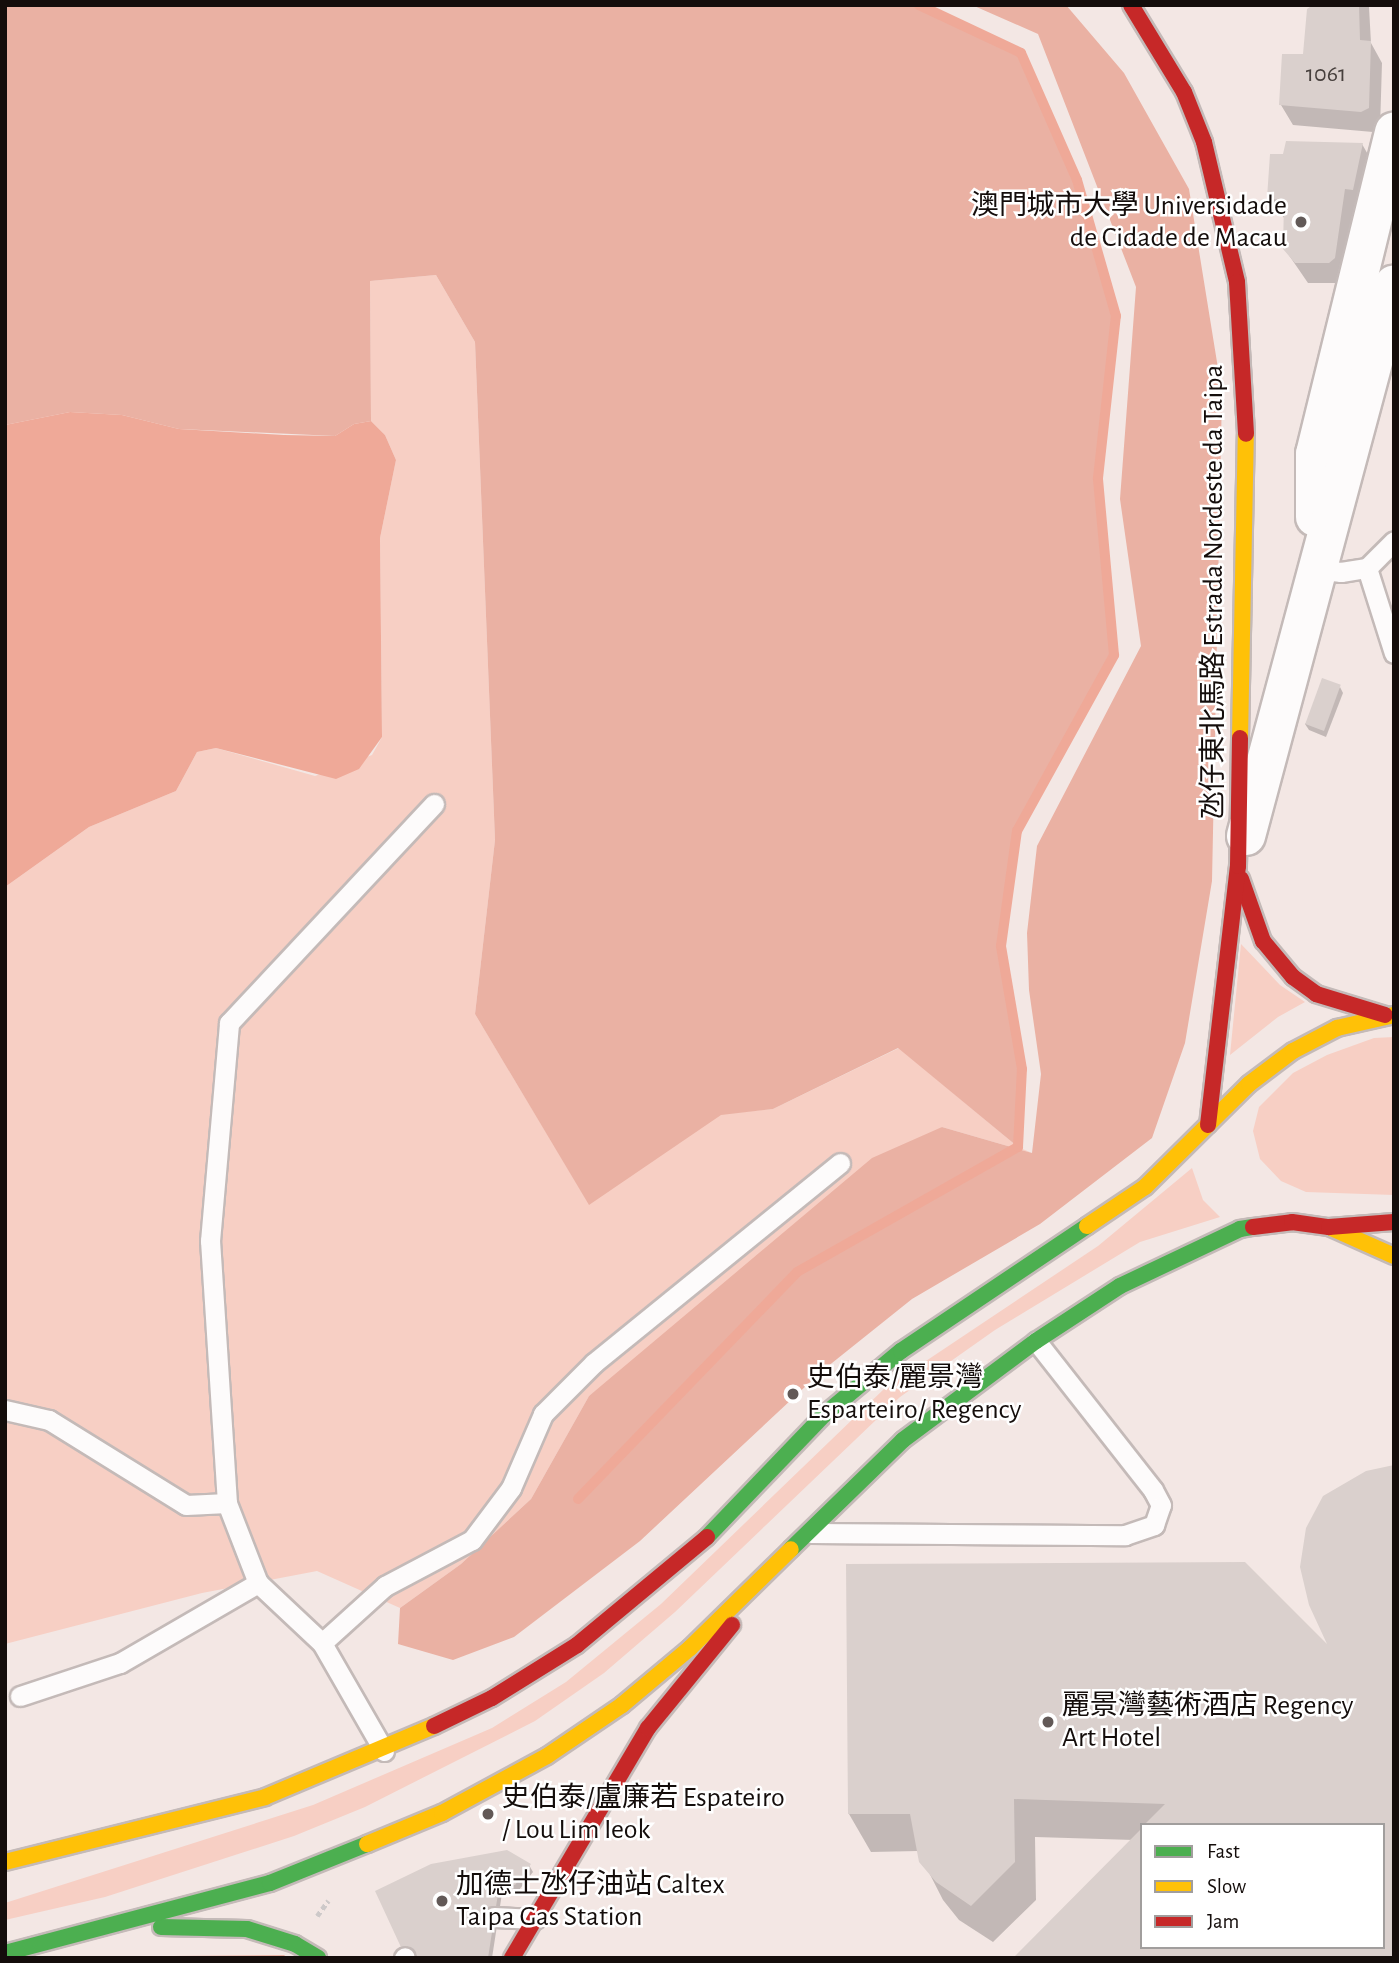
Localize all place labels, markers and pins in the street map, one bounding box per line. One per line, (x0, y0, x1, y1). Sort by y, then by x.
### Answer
place label: 澳門城市大學 Universidade de Cidade de Macau (971, 189, 1287, 255)
marker: 澳門城市大學 Universidade de Cidade de Macau (1293, 214, 1309, 230)
place label: 史伯泰/麗景灣 Esparteiro/ Regency (807, 1361, 1021, 1427)
marker: 史伯泰/麗景灣 Esparteiro/ Regency (785, 1386, 801, 1402)
place label: 麗景灣藝術酒店 Regency Art Hotel (1062, 1689, 1354, 1755)
marker: 麗景灣藝術酒店 Regency Art Hotel (1040, 1714, 1056, 1730)
place label: 史伯泰/盧廉若 Espateiro / Lou Lim Ieok (502, 1781, 785, 1847)
marker: 史伯泰/盧廉若 Espateiro / Lou Lim Ieok (480, 1806, 496, 1822)
place label: 加德士氹仔油站 Caltex Taipa Gas Station (456, 1868, 725, 1934)
marker: 加德士氹仔油站 Caltex Taipa Gas Station (434, 1893, 450, 1909)

